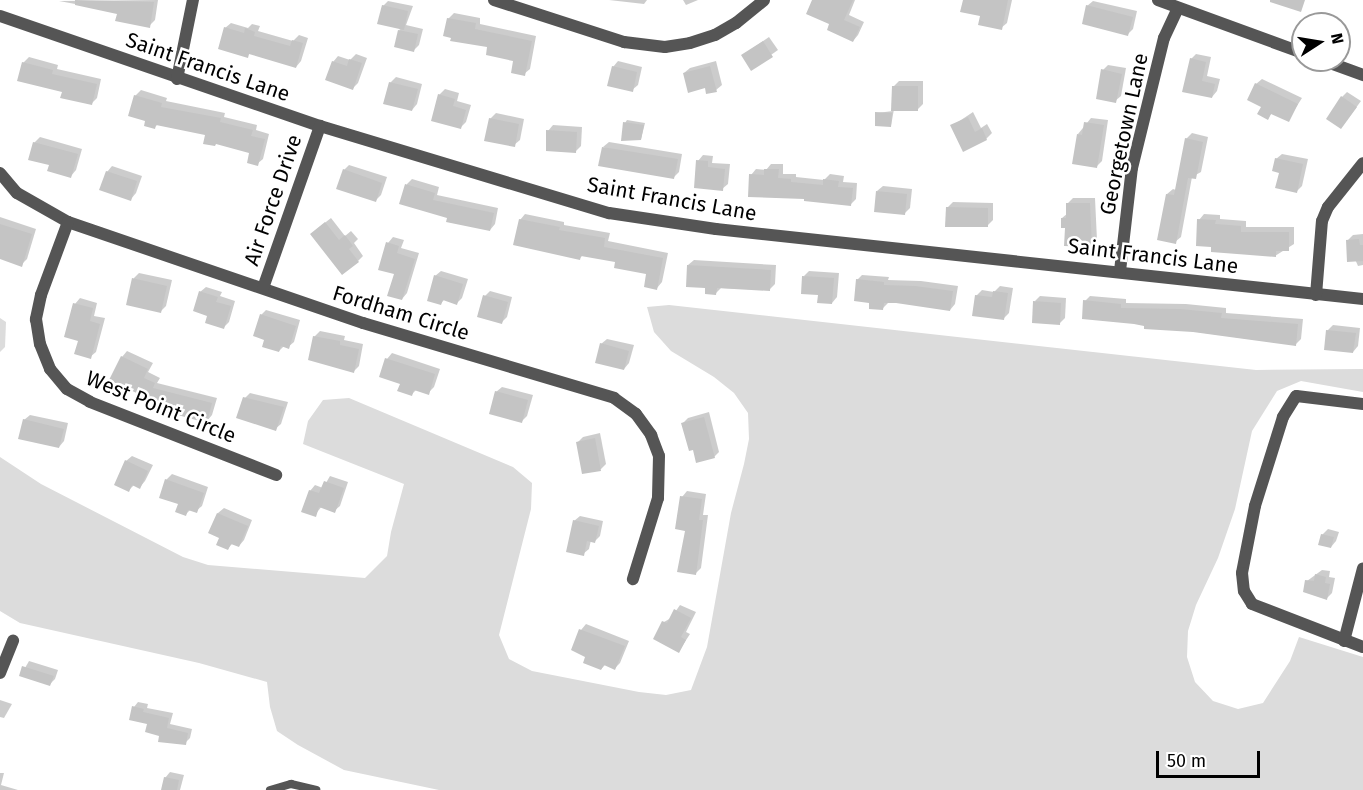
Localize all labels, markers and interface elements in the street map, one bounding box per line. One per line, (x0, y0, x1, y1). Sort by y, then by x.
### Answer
north arrow (1291, 12, 1351, 72)
street label: Saint Francis Lane (123, 27, 293, 107)
text: N (1327, 31, 1348, 46)
street label: Georgetown Lane (1095, 51, 1153, 217)
street label: Air Force Drive (239, 131, 307, 269)
street label: Saint Francis Lane (585, 172, 759, 226)
street label: Saint Francis Lane (1066, 233, 1240, 279)
street label: Fordham Circle (329, 280, 473, 346)
street label: West Point Circle (82, 365, 240, 449)
scale bar (1159, 739, 1262, 777)
text: 50 m (1167, 750, 1206, 772)

